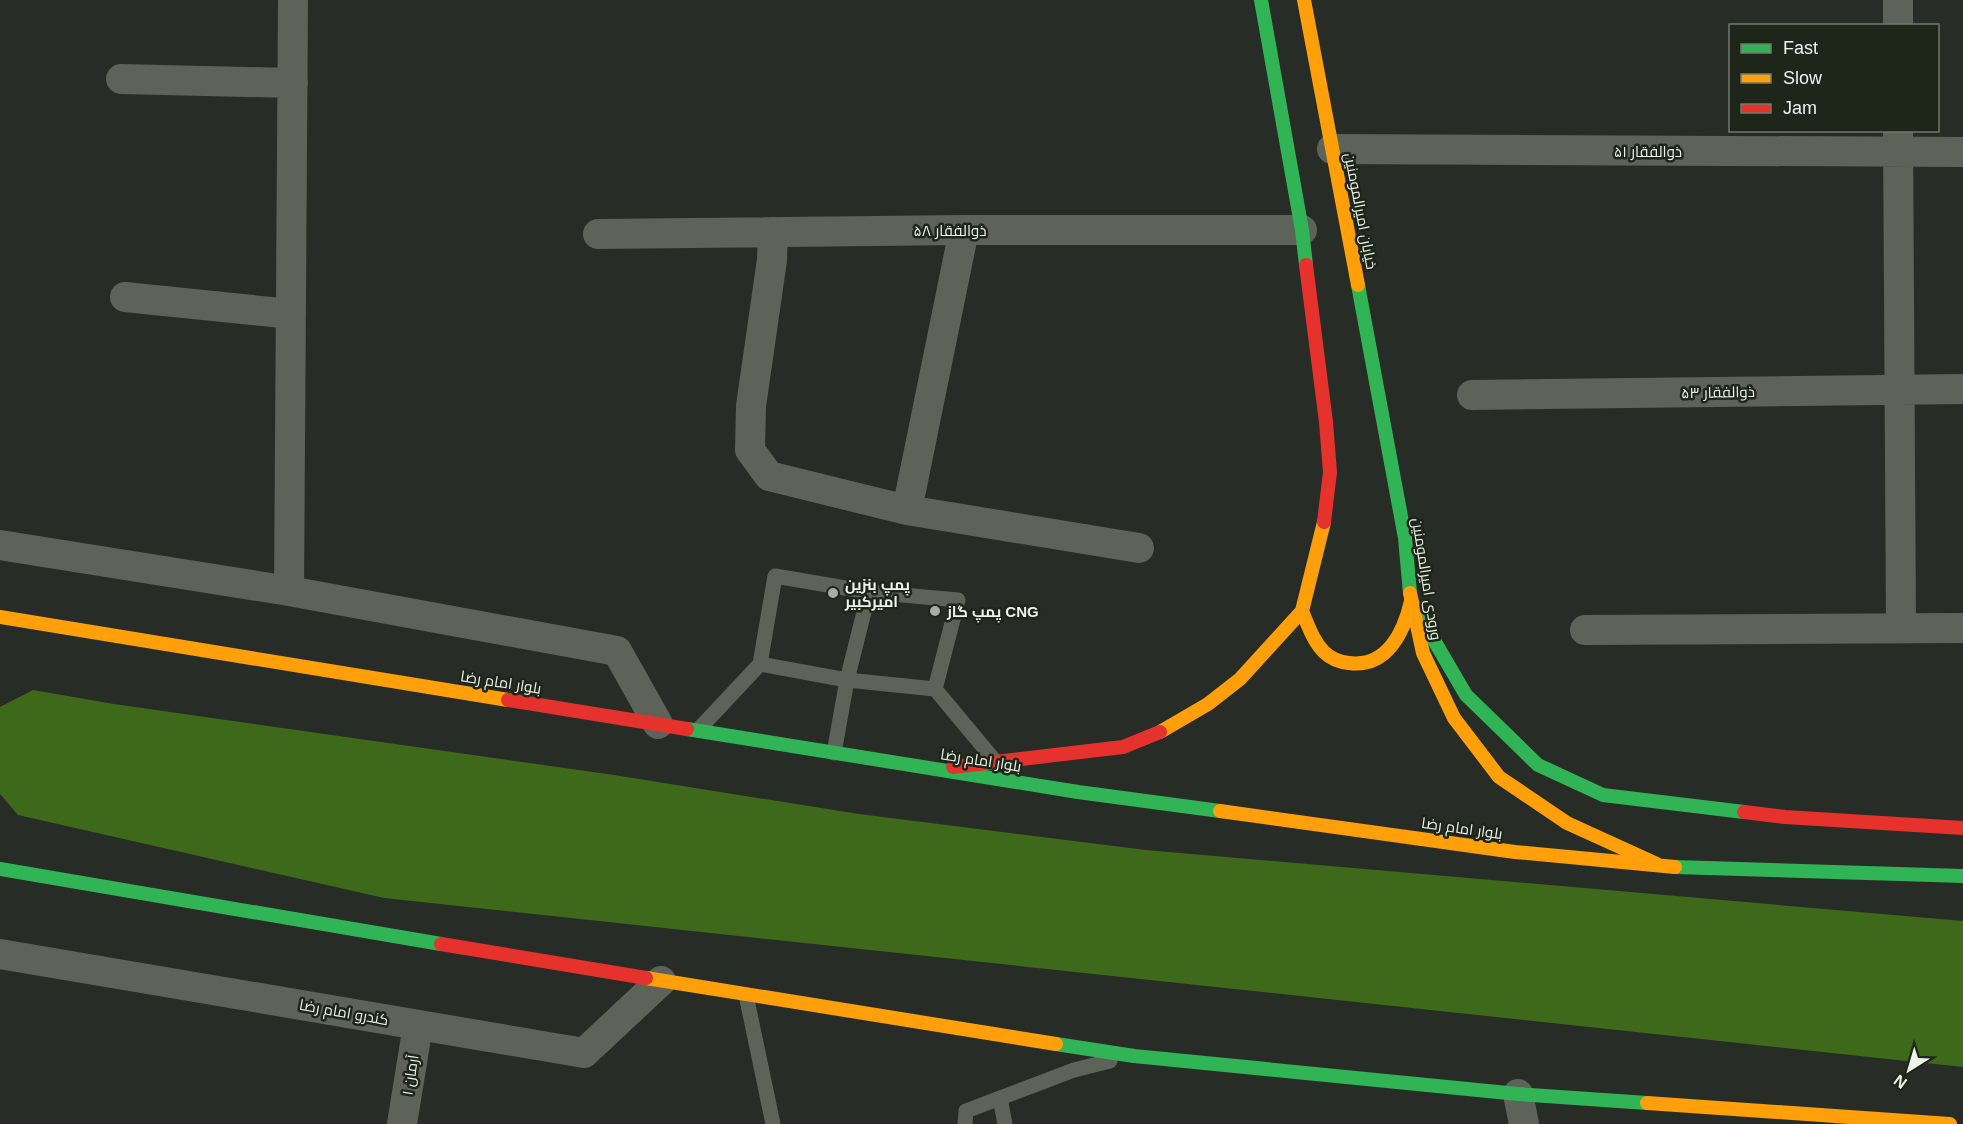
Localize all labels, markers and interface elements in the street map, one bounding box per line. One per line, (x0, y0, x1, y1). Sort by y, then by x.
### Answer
legend (1729, 24, 1939, 132)
text: Fast (1783, 38, 1818, 58)
text: Slow (1783, 68, 1823, 88)
text: Jam (1783, 98, 1817, 118)
street label: ذوالفقار ۵۱ (1614, 143, 1682, 161)
street label: خیابان امیرالمومنین (1339, 151, 1381, 271)
street label: ذوالفقار ۵۸ (914, 222, 986, 240)
street label: ذوالفقار ۵۳ (1681, 383, 1755, 402)
street label: ورودی امیرالمومنین (1407, 517, 1445, 642)
place label: پمپ بنزین امیرکبیر (844, 576, 911, 611)
marker: پمپ بنزین امیرکبیر (826, 586, 840, 600)
place label: پمپ گاز CNG (946, 603, 1039, 623)
marker: پمپ گاز CNG (928, 604, 942, 618)
street label: بلوار امام رضا (459, 667, 543, 699)
street label: بلوار امام رضا (939, 745, 1023, 777)
street label: بلوار امام رضا (1420, 814, 1504, 844)
street label: کندرو امام رضا (298, 996, 390, 1030)
north arrow (1879, 1040, 1939, 1100)
street label: آرمان ۱ (398, 1053, 424, 1097)
text: N (1891, 1071, 1910, 1092)

